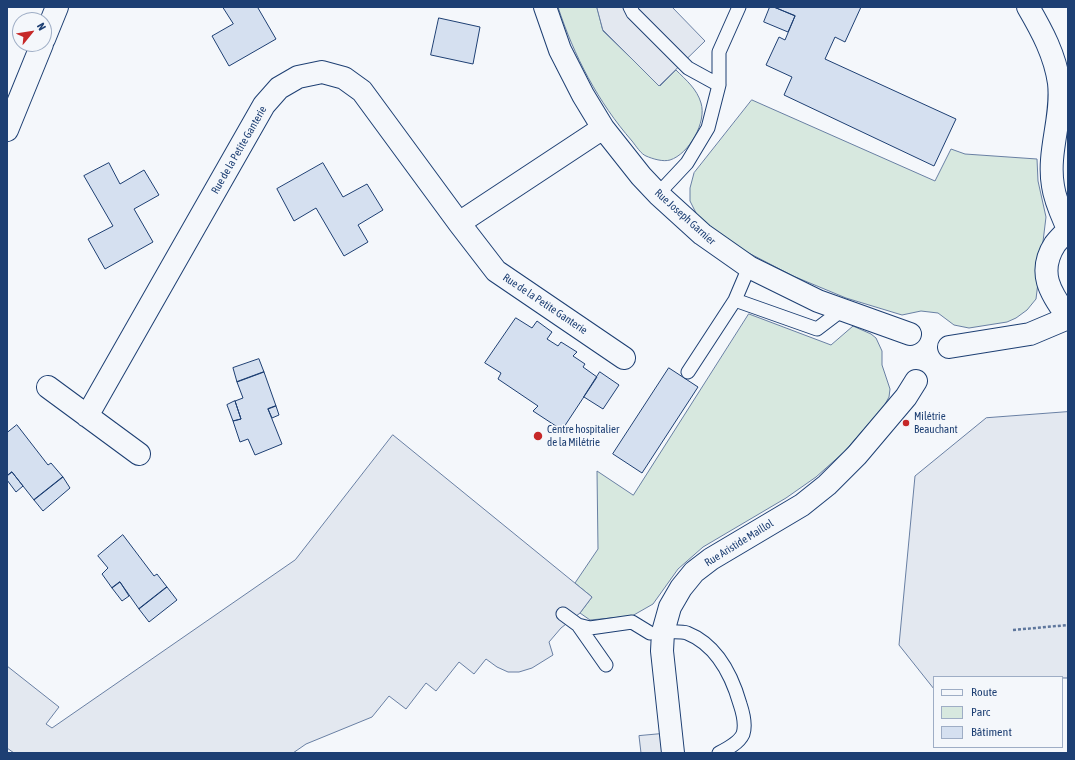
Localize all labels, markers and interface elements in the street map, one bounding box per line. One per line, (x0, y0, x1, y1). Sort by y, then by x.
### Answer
north arrow (12, 12, 52, 52)
text: N (35, 21, 48, 32)
street label: Rue de la Petite Ganterie (208, 104, 270, 196)
street label: Rue Joseph Garnier (652, 186, 718, 248)
street label: Rue de la Petite Ganterie (500, 271, 590, 337)
place label: Milétrie Beauchant (914, 410, 958, 436)
marker: Milétrie Beauchant (901, 418, 911, 428)
place label: Centre hospitalier de la Milétrie (547, 423, 619, 449)
marker: Centre hospitalier de la Milétrie (532, 430, 544, 442)
street label: Rue Aristide Maillol (702, 517, 776, 569)
legend (933, 676, 1063, 748)
text: Route (971, 685, 997, 699)
text: Parc (971, 705, 990, 719)
text: Bâtiment (971, 725, 1012, 739)

